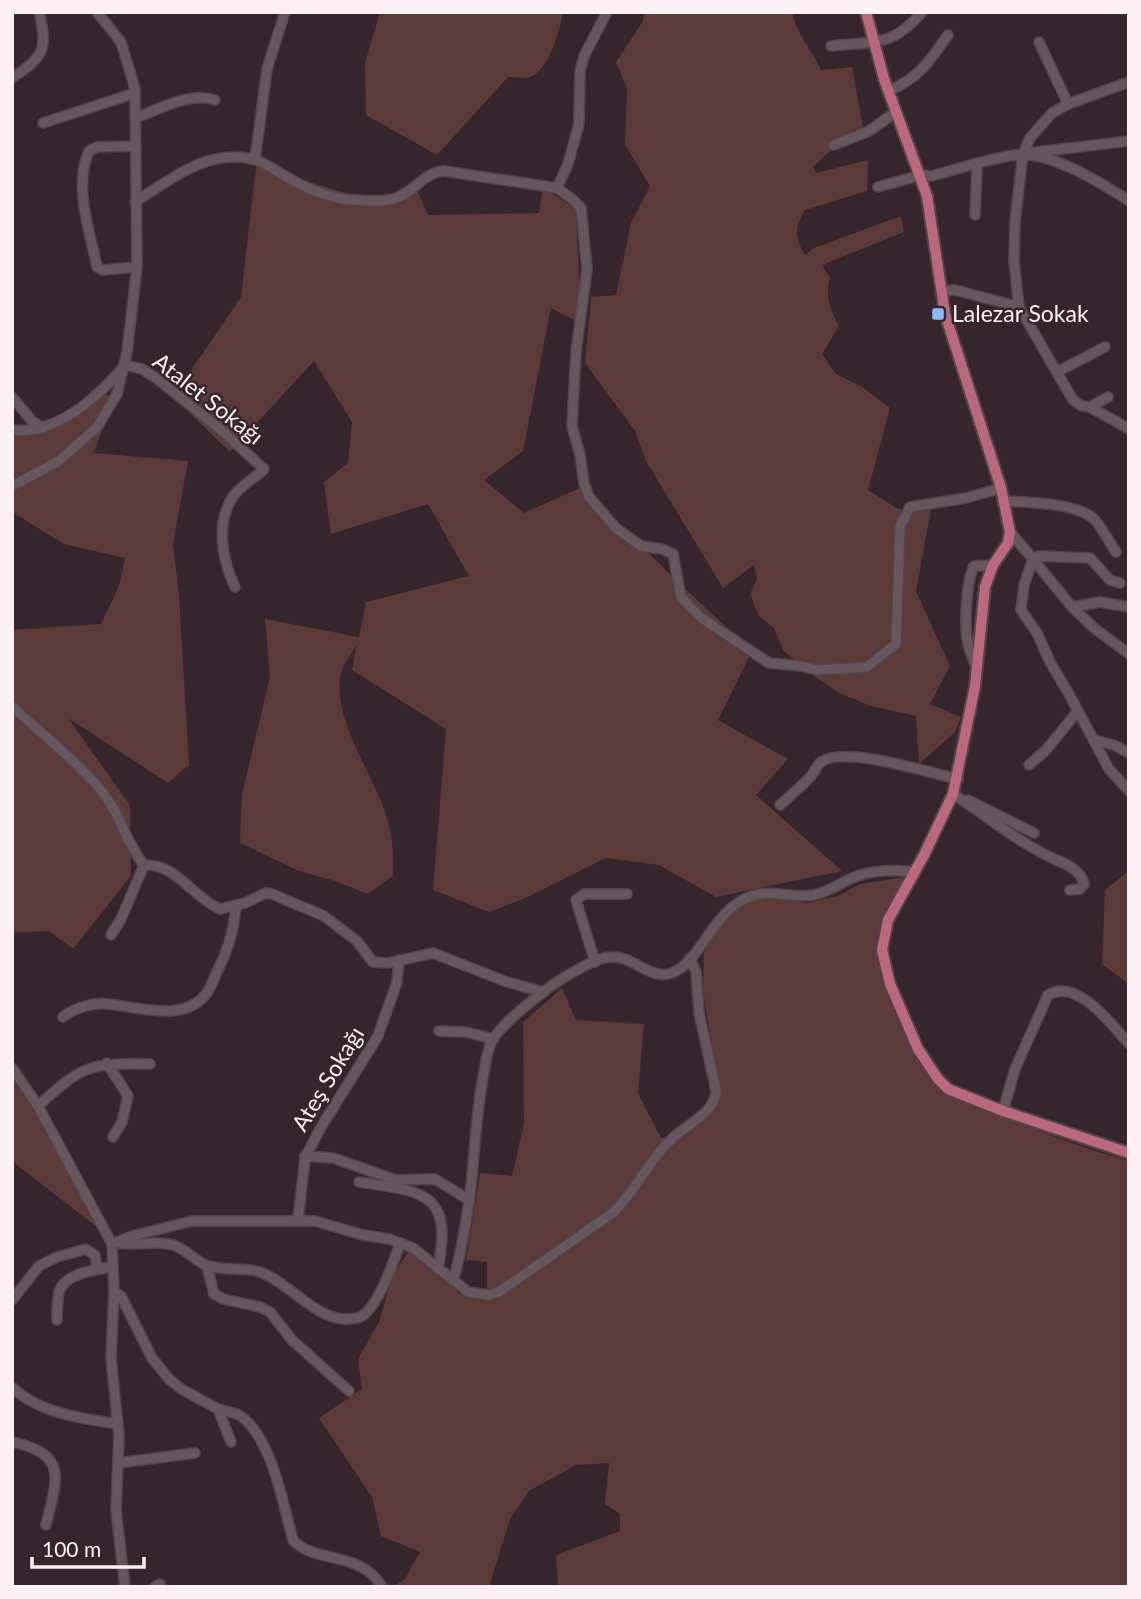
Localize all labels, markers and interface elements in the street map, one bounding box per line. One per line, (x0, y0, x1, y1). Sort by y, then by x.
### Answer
place label: Lalezar Sokak (952, 299, 1089, 327)
marker: Lalezar Sokak (930, 306, 946, 322)
street label: Atalet Sokağı (148, 346, 269, 450)
street label: Ateş Sokağı (285, 1021, 369, 1136)
scale bar (32, 1526, 144, 1570)
text: 100 m (42, 1536, 101, 1561)

